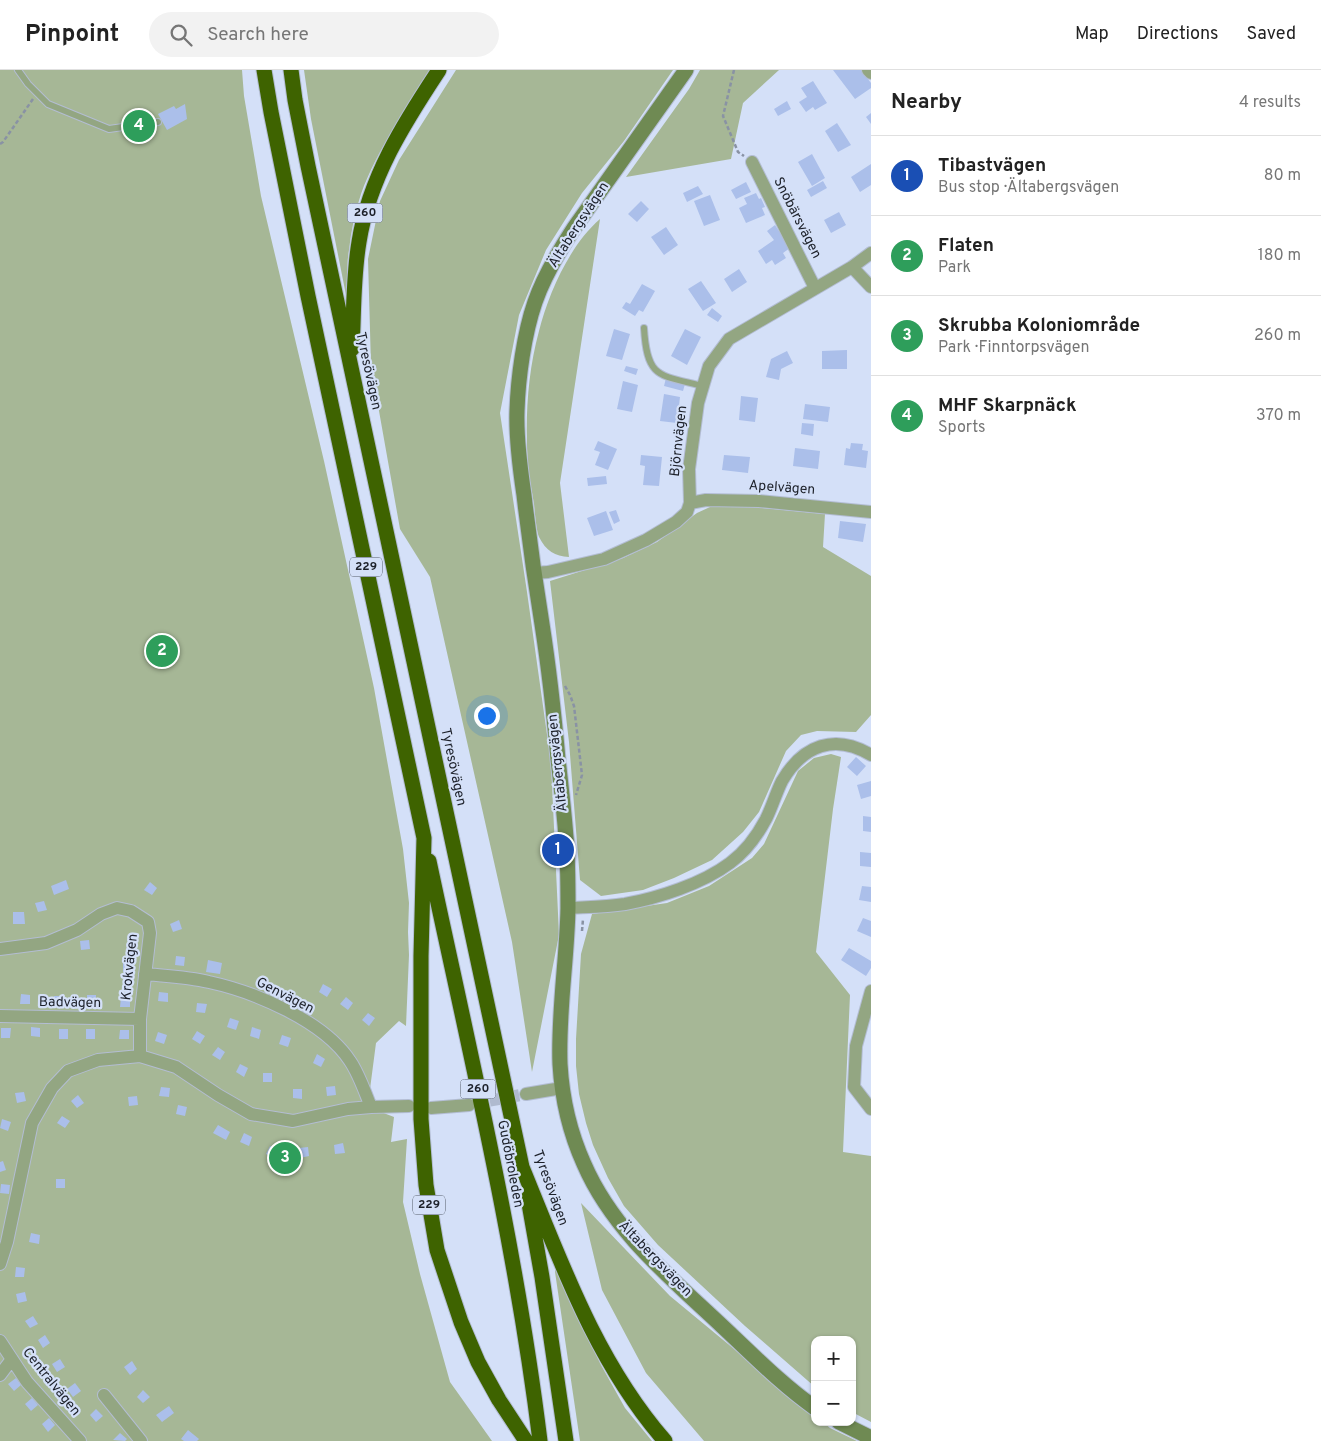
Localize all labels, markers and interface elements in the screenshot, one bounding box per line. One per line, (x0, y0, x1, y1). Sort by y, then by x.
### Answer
search box (149, 12, 499, 57)
text: Pinpoint (25, 20, 119, 50)
icon: search (167, 21, 195, 49)
text: Search here (207, 23, 309, 47)
text: Map (1075, 23, 1109, 46)
text: Directions (1137, 23, 1219, 46)
text: Saved (1247, 23, 1296, 46)
text: Nearby (891, 89, 962, 116)
text: 4 results (1239, 93, 1301, 113)
pin: 4 (123, 107, 155, 145)
text: Tibastvägen (938, 154, 1046, 178)
text: 1 (904, 166, 910, 186)
text: 80 m (1264, 166, 1301, 186)
street label: Snöbärsvägen (769, 175, 825, 261)
text: Bus stop · Ältabergsvägen (938, 178, 1119, 198)
street label: Ältabergsvägen (544, 179, 613, 271)
road number: 260 (348, 204, 382, 222)
text: Flaten (938, 234, 994, 258)
text: 2 (902, 246, 912, 266)
text: 180 m (1258, 246, 1301, 266)
text: Park (938, 258, 971, 278)
text: Skrubba Koloniområde (938, 314, 1140, 338)
text: 3 (902, 326, 912, 346)
text: 260 m (1254, 326, 1301, 346)
street label: Tyresövägen (351, 330, 385, 412)
text: Park · Finntorpsvägen (938, 338, 1090, 358)
text: MHF Skarpnäck (938, 394, 1077, 418)
street label: Björnvägen (667, 405, 691, 477)
text: 4 (902, 406, 912, 426)
text: 370 m (1256, 406, 1301, 426)
text: Sports (938, 418, 986, 438)
street label: Apelvägen (748, 477, 816, 499)
road number: 229 (350, 558, 382, 577)
pin: 2 (146, 632, 178, 670)
your location (474, 703, 500, 729)
street label: Ältabergsvägen (543, 713, 572, 813)
street label: Tyresövägen (436, 726, 470, 808)
pin: 1 (542, 831, 574, 869)
street label: Krokvägen (118, 933, 142, 1001)
street label: Genvägen (253, 974, 317, 1018)
street label: Badvägen (39, 994, 101, 1012)
road number: 260 (460, 1080, 496, 1098)
street label: Gudöbroleden (493, 1119, 527, 1209)
pin: 3 (269, 1139, 301, 1177)
street label: Tyresövägen (528, 1148, 572, 1228)
road number: 229 (413, 1196, 445, 1214)
street label: Ältabergsvägen (615, 1217, 696, 1300)
map controls (811, 1336, 856, 1426)
button: + (811, 1336, 856, 1381)
street label: Centralvägen (18, 1344, 84, 1420)
button: − (811, 1381, 856, 1426)

